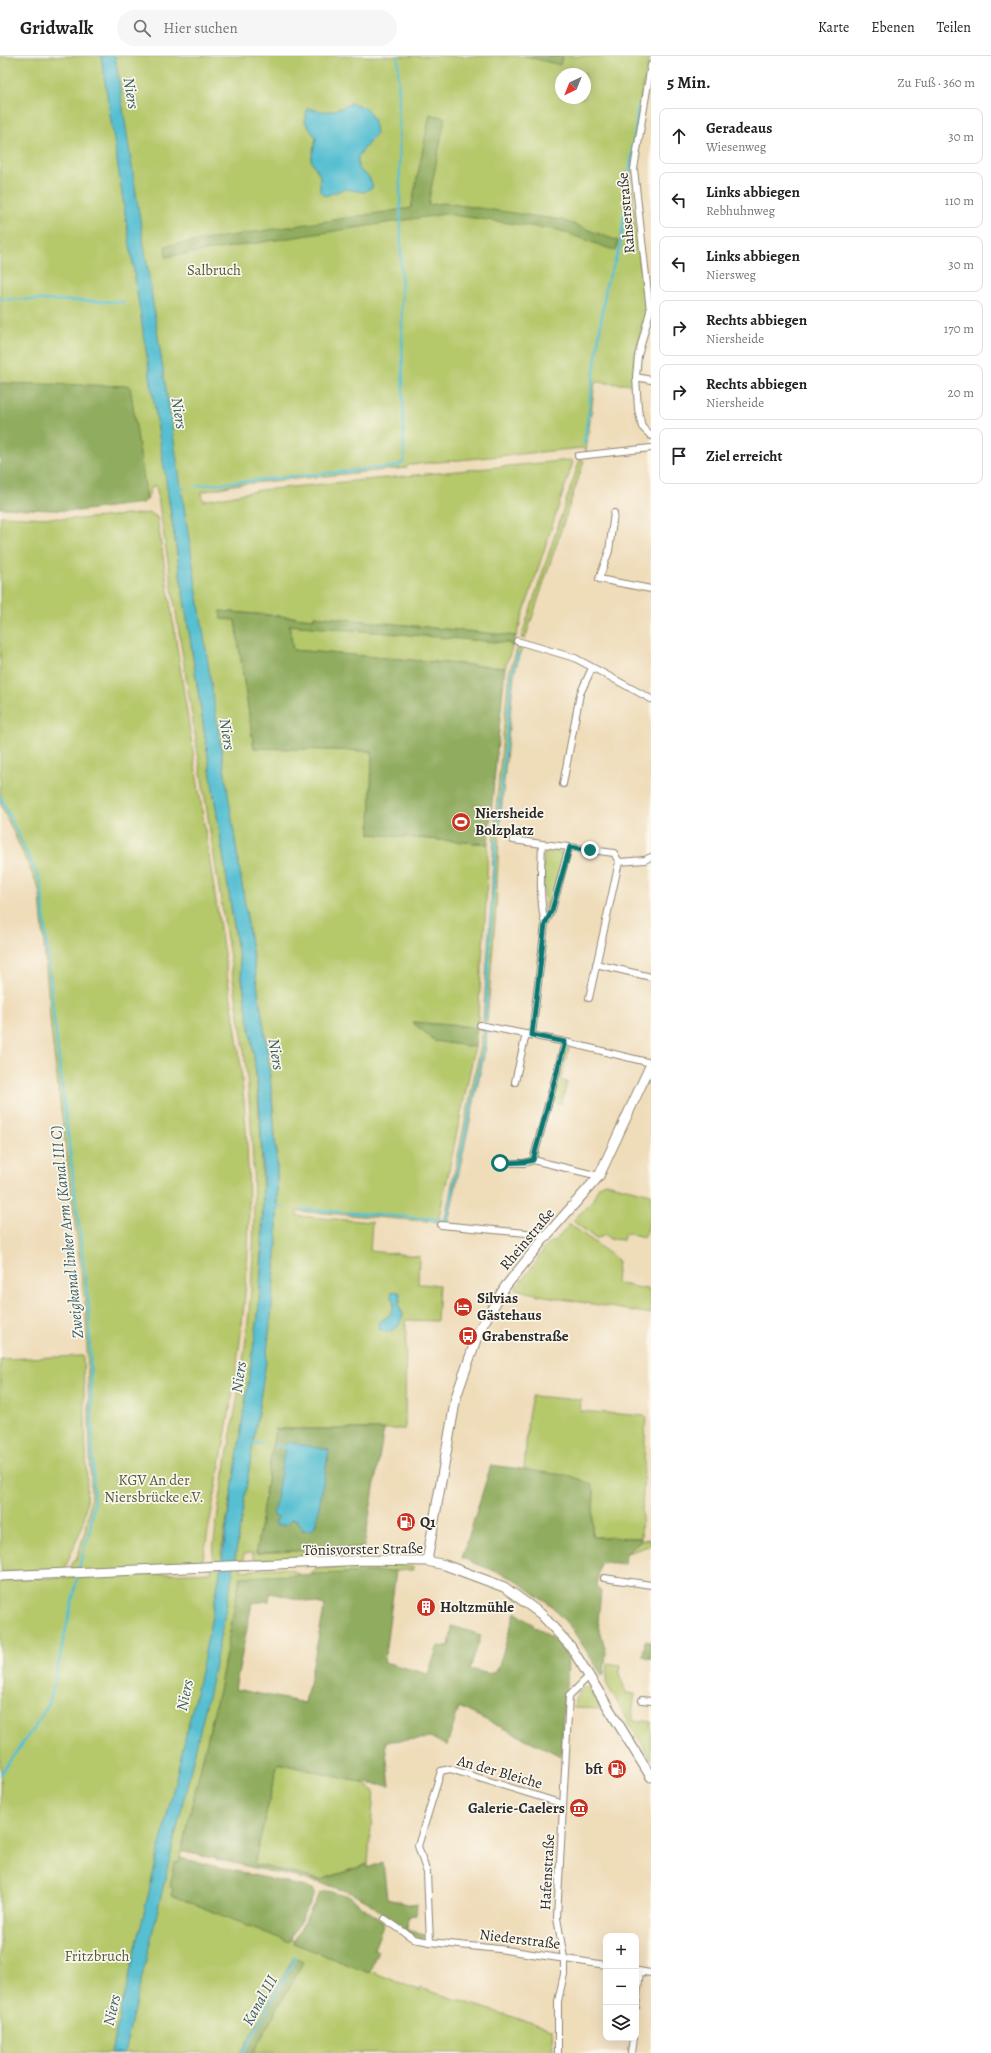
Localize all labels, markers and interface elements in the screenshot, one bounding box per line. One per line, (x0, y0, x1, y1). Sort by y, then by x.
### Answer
search box (117, 10, 397, 46)
text: Gridwalk (20, 15, 93, 41)
icon: search (131, 17, 153, 39)
text: Hier suchen (163, 18, 238, 38)
text: Karte (818, 18, 849, 37)
text: Ebenen (871, 18, 915, 37)
text: Teilen (937, 18, 971, 37)
north arrow (555, 68, 591, 104)
text: 5 Min. (667, 71, 711, 94)
text: Zu Fuß · 360 m (897, 74, 975, 91)
water label: Niers (118, 76, 144, 111)
text: Geradeaus (706, 118, 772, 138)
icon: ahead (668, 125, 690, 147)
text: 30 m (948, 128, 974, 145)
text: Wiesenweg (706, 138, 766, 155)
street label: Rahserstraße (612, 171, 640, 254)
text: Links abbiegen (706, 182, 800, 202)
icon: left (668, 189, 690, 211)
text: 110 m (945, 192, 974, 209)
text: Rebhuhnweg (706, 202, 775, 219)
text: Links abbiegen (706, 246, 800, 266)
icon: left (668, 253, 690, 275)
text: 30 m (948, 256, 974, 273)
park label: Salbruch (187, 260, 241, 280)
text: Niersweg (706, 266, 756, 283)
text: Rechts abbiegen (706, 310, 807, 330)
icon: right (668, 317, 690, 339)
text: 170 m (944, 320, 974, 337)
text: Niersheide (706, 330, 764, 347)
text: Rechts abbiegen (706, 374, 807, 394)
icon: right (668, 381, 690, 403)
text: 20 m (948, 384, 974, 401)
text: Niersheide (706, 394, 764, 411)
water label: Niers (166, 396, 192, 431)
icon: arrive (668, 445, 690, 467)
text: Ziel erreicht (706, 446, 782, 466)
water label: Niers (214, 717, 240, 752)
place label: Niersheide Bolzplatz (475, 803, 544, 840)
sports icon: Niersheide Bolzplatz (450, 811, 472, 833)
route end (581, 841, 599, 859)
water label: Niers (263, 1037, 289, 1072)
water label: Zweigkanal linker Arm (Kanal III C) (45, 1124, 89, 1340)
route start (491, 1154, 509, 1172)
street label: Rheinstraße (495, 1204, 559, 1274)
place label: Silvias Gästehaus (477, 1288, 542, 1325)
hotel icon: Silvias Gästehaus (452, 1296, 474, 1318)
bus stop icon: Grabenstraße (457, 1325, 479, 1347)
place label: Grabenstraße (482, 1326, 569, 1346)
water label: Niers (226, 1359, 252, 1394)
park label: KGV An der Niersbrücke e.V. (104, 1470, 204, 1507)
fuel station icon: Q1 (395, 1511, 417, 1533)
place label: Q1 (420, 1512, 436, 1532)
street label: Tönisvorster Straße (303, 1538, 424, 1560)
building icon: Holtzmühle (415, 1596, 437, 1618)
place label: Holtzmühle (440, 1597, 514, 1617)
water label: Niers (171, 1677, 199, 1713)
street label: An der Bleiche (454, 1750, 545, 1794)
fuel station icon: bft (606, 1758, 628, 1780)
place label: bft (584, 1759, 603, 1779)
museum icon: Galerie-Caelers (568, 1797, 590, 1819)
place label: Galerie-Caelers (468, 1798, 565, 1818)
street label: Hafenstraße (535, 1833, 559, 1911)
street label: Niederstraße (478, 1924, 562, 1954)
map controls (603, 1933, 639, 2041)
button: + (603, 1933, 639, 1969)
park label: Fritzbruch (64, 1946, 130, 1966)
button: − (603, 1969, 639, 2005)
water label: Kanal III (237, 1971, 283, 2030)
water label: Niers (98, 1992, 126, 2028)
button: layers (603, 2005, 639, 2041)

